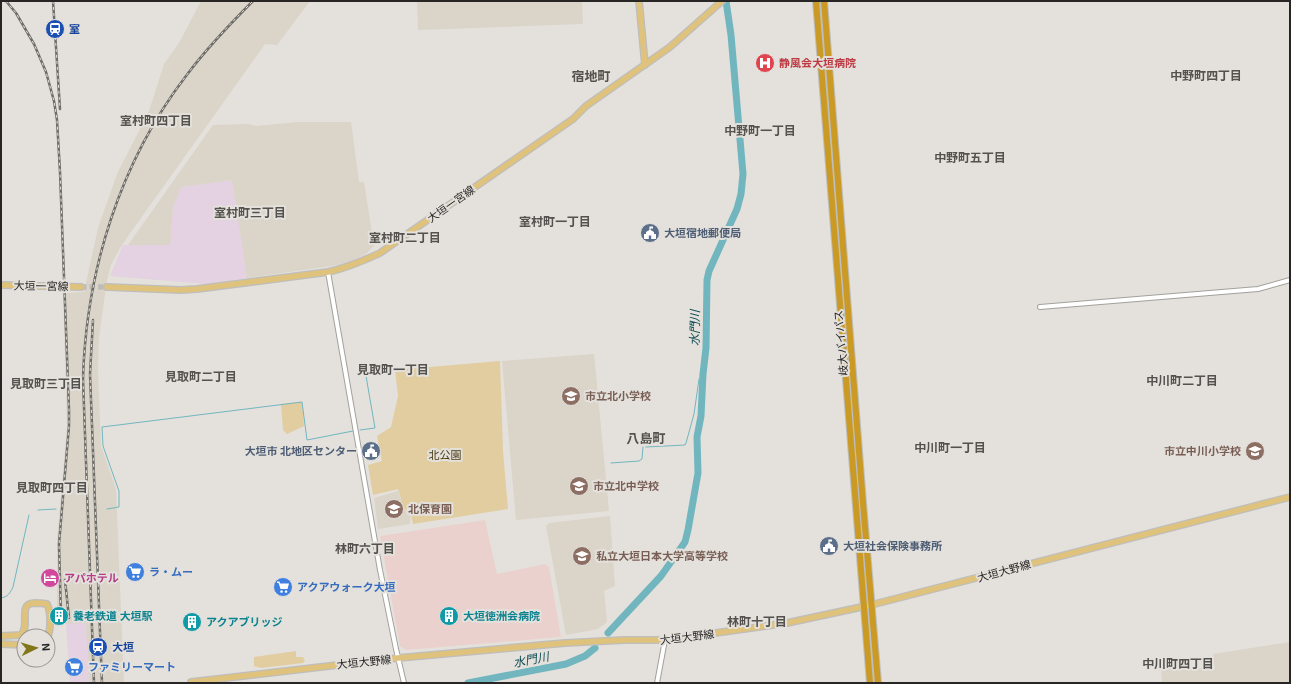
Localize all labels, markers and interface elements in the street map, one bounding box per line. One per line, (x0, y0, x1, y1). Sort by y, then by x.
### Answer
station icon: 室 (44, 18, 66, 40)
place label: 室 (69, 22, 80, 35)
hospital icon: 静風会大垣病院 (754, 52, 776, 74)
place label: 静風会大垣病院 (779, 56, 856, 69)
district label: 宿地町 (571, 68, 611, 84)
district label: 中野町四丁目 (1170, 68, 1242, 82)
district label: 室村町四丁目 (120, 113, 192, 127)
district label: 中野町一丁目 (724, 123, 796, 137)
district label: 中野町五丁目 (934, 150, 1006, 164)
street label: 大垣一宮線 (424, 182, 477, 225)
district label: 室村町三丁目 (214, 205, 286, 219)
district label: 室村町一丁目 (519, 214, 591, 228)
public building icon: 大垣宿地郵便局 (639, 222, 661, 244)
place label: 大垣宿地郵便局 (664, 226, 741, 239)
district label: 室村町二丁目 (369, 230, 441, 244)
street label: 大垣一宮線 (13, 279, 69, 292)
water label: 水門川 (687, 308, 701, 346)
street label: 岐大バイパス (831, 310, 850, 376)
district label: 見取町一丁目 (357, 362, 429, 376)
district label: 見取町二丁目 (165, 369, 237, 383)
district label: 中川町二丁目 (1146, 373, 1218, 387)
district label: 見取町三丁目 (10, 376, 82, 390)
school or university icon: 市立北小学校 (560, 385, 582, 407)
place label: 市立北小学校 (585, 389, 651, 402)
district label: 八島町 (626, 430, 666, 446)
public building icon: 大垣市 北地区センター (360, 440, 382, 462)
district label: 中川町一丁目 (914, 440, 986, 454)
school or university icon: 市立中川小学校 (1244, 440, 1266, 462)
place label: 大垣市 北地区センター (245, 444, 357, 457)
place label: 市立中川小学校 (1164, 444, 1241, 457)
park label: 北公園 (429, 448, 462, 461)
school or university icon: 市立北中学校 (568, 475, 590, 497)
place label: 市立北中学校 (593, 479, 659, 492)
district label: 見取町四丁目 (16, 480, 88, 494)
school or university icon: 北保育園 (383, 498, 405, 520)
place label: 北保育園 (408, 502, 452, 515)
public building icon: 大垣社会保険事務所 (818, 535, 840, 557)
place label: 大垣社会保険事務所 (843, 539, 942, 552)
district label: 林町六丁目 (335, 541, 395, 555)
school or university icon: 私立大垣日本大学高等学校 (571, 545, 593, 567)
place label: 私立大垣日本大学高等学校 (596, 549, 728, 562)
street label: 大垣大野線 (976, 557, 1032, 584)
supermarket icon: ラ・ムー (124, 561, 146, 583)
place label: ラ・ムー (149, 565, 193, 578)
hotel icon: アパホテル (39, 567, 61, 589)
place label: アパホテル (64, 571, 119, 584)
supermarket icon: アクアウォーク大垣 (272, 576, 294, 598)
place label: アクアウォーク大垣 (297, 580, 395, 593)
building icon: 養老鉄道 大垣駅 (48, 605, 70, 627)
building icon: 大垣徳洲会病院 (438, 605, 460, 627)
place label: 養老鉄道 大垣駅 (73, 609, 152, 622)
place label: 大垣徳洲会病院 (463, 609, 540, 622)
building icon: アクアブリッジ (181, 611, 203, 633)
district label: 林町十丁目 (727, 614, 787, 628)
place label: アクアブリッジ (206, 615, 282, 628)
street label: 大垣大野線 (659, 627, 715, 646)
north arrow (16, 628, 56, 668)
station icon: 大垣 (87, 636, 109, 658)
place label: 大垣 (112, 640, 134, 653)
text: N (40, 643, 53, 652)
water label: 水門川 (512, 648, 552, 669)
street label: 大垣大野線 (336, 652, 392, 671)
supermarket icon: ファミリーマート (63, 656, 85, 678)
district label: 中川町四丁目 (1142, 656, 1214, 670)
place label: ファミリーマート (88, 660, 176, 673)

